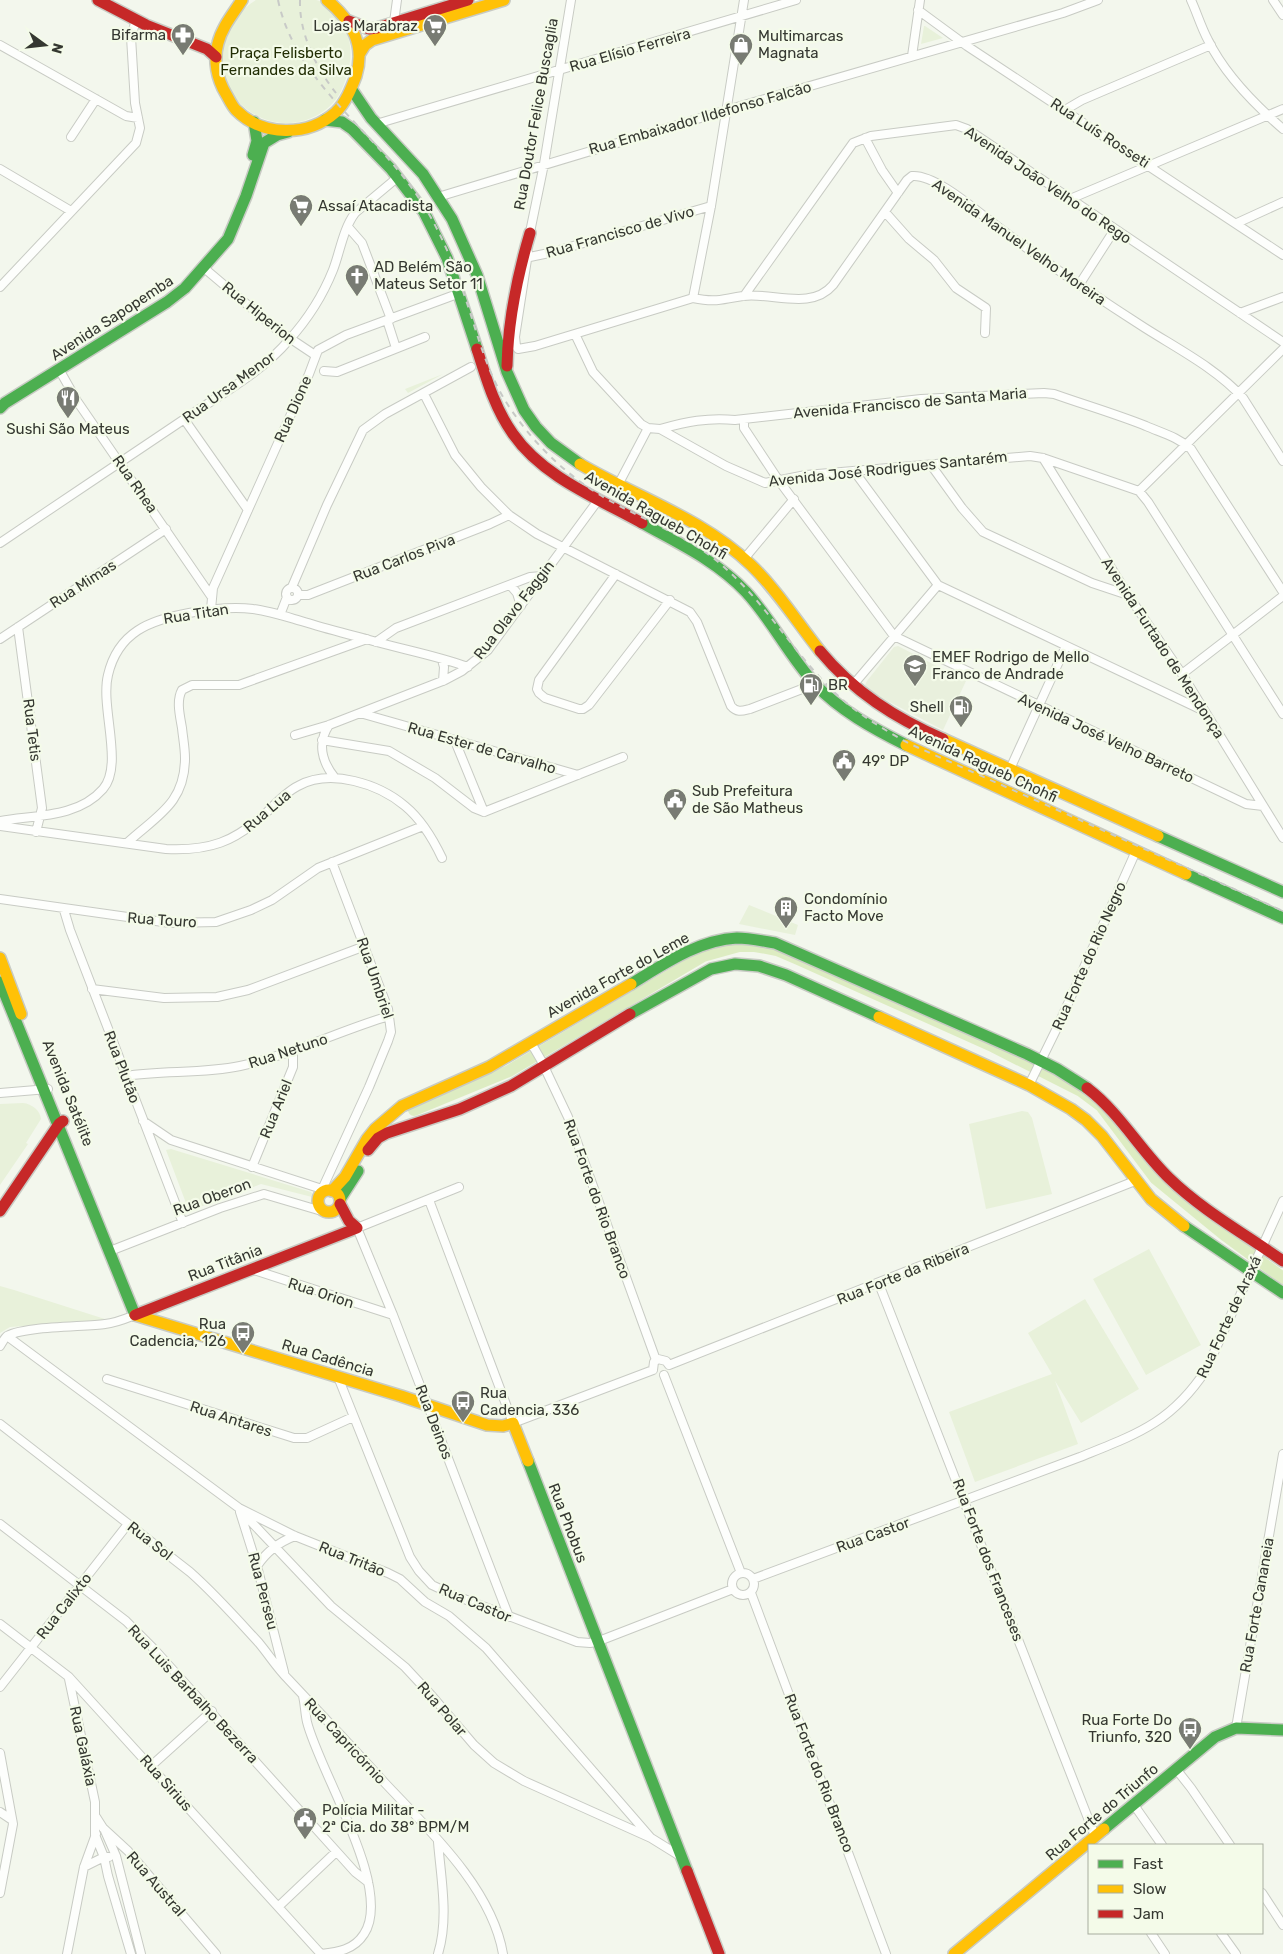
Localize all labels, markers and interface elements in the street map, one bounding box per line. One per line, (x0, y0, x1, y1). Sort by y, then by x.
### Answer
supermarket icon: Lojas Marabraz (422, 13, 448, 47)
place label: Lojas Marabraz (313, 17, 418, 35)
street label: Rua Doutor Felice Buscaglia (510, 17, 562, 211)
north arrow (20, 20, 70, 70)
pharmacy icon: Bifarma (170, 22, 196, 56)
street label: Rua Elísio Ferreira (568, 24, 692, 76)
place label: Bifarma (111, 26, 166, 44)
place label: Multimarcas Magnata (758, 27, 844, 62)
shop icon: Multimarcas Magnata (728, 32, 754, 66)
text: N (48, 41, 67, 55)
park label: Praça Felisberto Fernandes da Silva (220, 44, 352, 79)
street label: Rua Embaixador Ildefonso Falcão (587, 78, 813, 158)
street label: Rua Luís Rosseti (1047, 94, 1153, 172)
street label: Avenida João Velho do Rego (961, 122, 1135, 248)
street label: Avenida Manuel Velho Moreira (929, 175, 1109, 309)
supermarket icon: Assaí Atacadista (288, 193, 314, 227)
place label: Assaí Atacadista (318, 197, 433, 215)
street label: Rua Francisco de Vivo (544, 202, 696, 262)
place label: AD Belém São Mateus Setor 11 (374, 258, 483, 293)
church icon: AD Belém São Mateus Setor 11 (344, 263, 370, 297)
street label: Avenida Sapopemba (47, 272, 177, 364)
street label: Rua Hiperion (219, 278, 299, 348)
street label: Rua Ursa Menor (179, 347, 279, 427)
street label: Rua Dione (270, 373, 316, 445)
street label: Avenida Francisco de Santa Maria (792, 384, 1028, 422)
restaurant icon: Sushi São Mateus (55, 385, 81, 419)
place label: Sushi São Mateus (6, 420, 130, 438)
street label: Avenida José Rodrigues Santarém (768, 448, 1008, 490)
street label: Rua Rhea (109, 452, 161, 516)
street label: Avenida Ragueb Chohfi (581, 467, 731, 563)
street label: Rua Carlos Piva (350, 530, 458, 586)
street label: Avenida Furtado de Mendonça (1098, 554, 1228, 742)
street label: Rua Mimas (46, 556, 120, 612)
street label: Rua Olavo Faggin (470, 557, 558, 663)
street label: Rua Titan (162, 600, 230, 628)
place label: EMEF Rodrigo de Mello Franco de Andrade (932, 648, 1089, 683)
school or university icon: EMEF Rodrigo de Mello Franco de Andrade (902, 653, 928, 687)
fuel station icon: BR (798, 672, 824, 706)
place label: BR (828, 676, 848, 694)
street label: Avenida José Velho Barreto (1015, 689, 1197, 787)
fuel station icon: Shell (948, 694, 974, 728)
street label: Rua Tetis (19, 698, 45, 763)
place label: Shell (910, 698, 944, 716)
street label: Rua Ester de Carvalho (406, 718, 558, 778)
street label: Avenida Ragueb Chohfi (906, 722, 1060, 806)
public building icon: 49º DP (831, 748, 857, 782)
place label: 49º DP (862, 752, 909, 770)
place label: Sub Prefeitura de São Matheus (692, 782, 803, 817)
street label: Rua Lua (240, 786, 294, 836)
public building icon: Sub Prefeitura de São Matheus (662, 787, 688, 821)
street label: Rua Forte do Rio Negro (1048, 879, 1130, 1033)
place label: Condomínio Facto Move (804, 890, 888, 925)
building icon: Condomínio Facto Move (773, 895, 799, 929)
street label: Rua Touro (127, 909, 197, 931)
street label: Avenida Forte do Leme (544, 928, 692, 1022)
street label: Rua Umbriel (353, 935, 397, 1021)
street label: Rua Plutão (100, 1028, 144, 1106)
street label: Rua Netuno (246, 1030, 330, 1072)
street label: Avenida Satélite (38, 1037, 98, 1149)
street label: Rua Ariel (256, 1077, 296, 1141)
street label: Rua Forte do Rio Branco (560, 1117, 634, 1281)
street label: Rua Oberon (171, 1175, 253, 1219)
street label: Rua Forte da Ribeira (834, 1239, 972, 1309)
street label: Rua Titânia (185, 1241, 265, 1285)
street label: Rua Forte de Araxá (1193, 1253, 1265, 1381)
street label: Rua Orion (286, 1274, 356, 1312)
place label: Rua Cadencia, 126 (129, 1315, 226, 1350)
bus stop icon: Rua Cadencia, 126 (230, 1320, 256, 1354)
street label: Rua Cadência (280, 1335, 376, 1381)
street label: Rua Deinos (412, 1382, 457, 1462)
place label: Rua Cadencia, 336 (480, 1384, 579, 1419)
bus stop icon: Rua Cadencia, 336 (450, 1389, 476, 1423)
street label: Rua Antares (188, 1397, 275, 1441)
street label: Rua Forte dos Franceses (949, 1476, 1027, 1644)
street label: Rua Phobus (545, 1481, 592, 1566)
street label: Rua Castor (834, 1513, 912, 1557)
street label: Rua Sol (124, 1518, 176, 1564)
street label: Rua Forte Cananeia (1236, 1536, 1278, 1674)
street label: Rua Tritão (316, 1538, 388, 1580)
street label: Rua Perseu (244, 1550, 282, 1632)
street label: Rua Calixto (33, 1569, 95, 1643)
street label: Rua Castor (436, 1580, 514, 1626)
street label: Rua Luis Barbalho Bezerra (124, 1621, 262, 1767)
street label: Rua Polar (413, 1678, 471, 1740)
street label: Rua Forte do Rio Branco (780, 1691, 858, 1855)
street label: Rua Capricórnio (300, 1694, 390, 1788)
street label: Rua Galáxia (66, 1704, 100, 1788)
place label: Rua Forte Do Triunfo, 320 (1081, 1711, 1172, 1746)
bus stop icon: Rua Forte Do Triunfo, 320 (1177, 1716, 1203, 1750)
street label: Rua Sirius (136, 1751, 196, 1815)
street label: Rua Forte do Triunfo (1042, 1760, 1162, 1864)
place label: Polícia Militar - 2ª Cia. do 38º BPM/M (322, 1801, 469, 1836)
public building icon: Polícia Militar - 2ª Cia. do 38º BPM/M (292, 1806, 318, 1840)
legend (1088, 1844, 1263, 1934)
street label: Rua Austral (123, 1848, 189, 1920)
text: Fast (1133, 1855, 1163, 1873)
text: Slow (1133, 1880, 1166, 1898)
text: Jam (1133, 1905, 1164, 1923)

